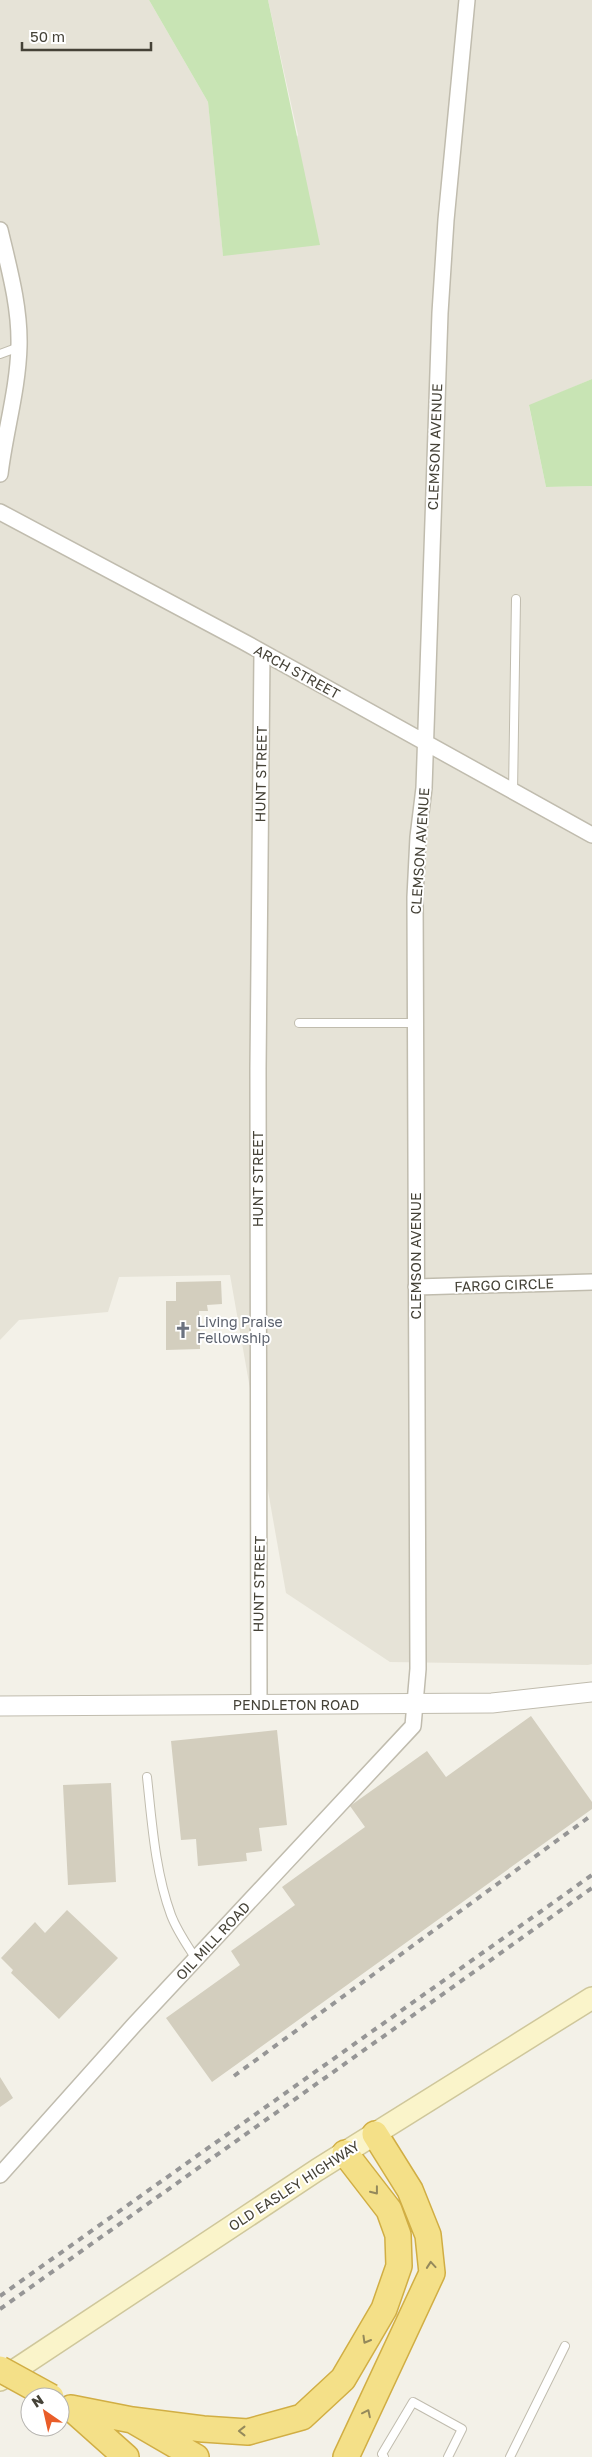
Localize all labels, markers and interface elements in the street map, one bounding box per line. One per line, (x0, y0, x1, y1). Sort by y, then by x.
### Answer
scale bar (22, 20, 151, 52)
text: 50 m (30, 27, 65, 45)
street label: CLEMSON AVENUE (424, 383, 445, 511)
street label: ARCH STREET (251, 641, 343, 702)
street label: HUNT STREET (251, 725, 270, 822)
street label: CLEMSON AVENUE (407, 787, 432, 915)
street label: HUNT STREET (249, 1130, 266, 1227)
street label: CLEMSON AVENUE (407, 1193, 424, 1319)
street label: FARGO CIRCLE (454, 1274, 554, 1295)
place label: Living Praise Fellowship (197, 1313, 283, 1346)
church icon: Living Praise Fellowship (173, 1320, 193, 1340)
street label: HUNT STREET (249, 1535, 268, 1632)
street label: PENDLETON ROAD (233, 1696, 359, 1713)
street label: OIL MILL ROAD (172, 1898, 253, 1983)
street label: OLD EASLEY HIGHWAY (225, 2137, 362, 2234)
one-way arrow (369, 2185, 378, 2195)
one-way arrow (425, 2261, 436, 2269)
one-way arrow (362, 2335, 372, 2344)
north arrow (20, 2387, 70, 2437)
text: N (28, 2391, 47, 2411)
one-way arrow (360, 2409, 371, 2418)
one-way arrow (238, 2426, 246, 2436)

